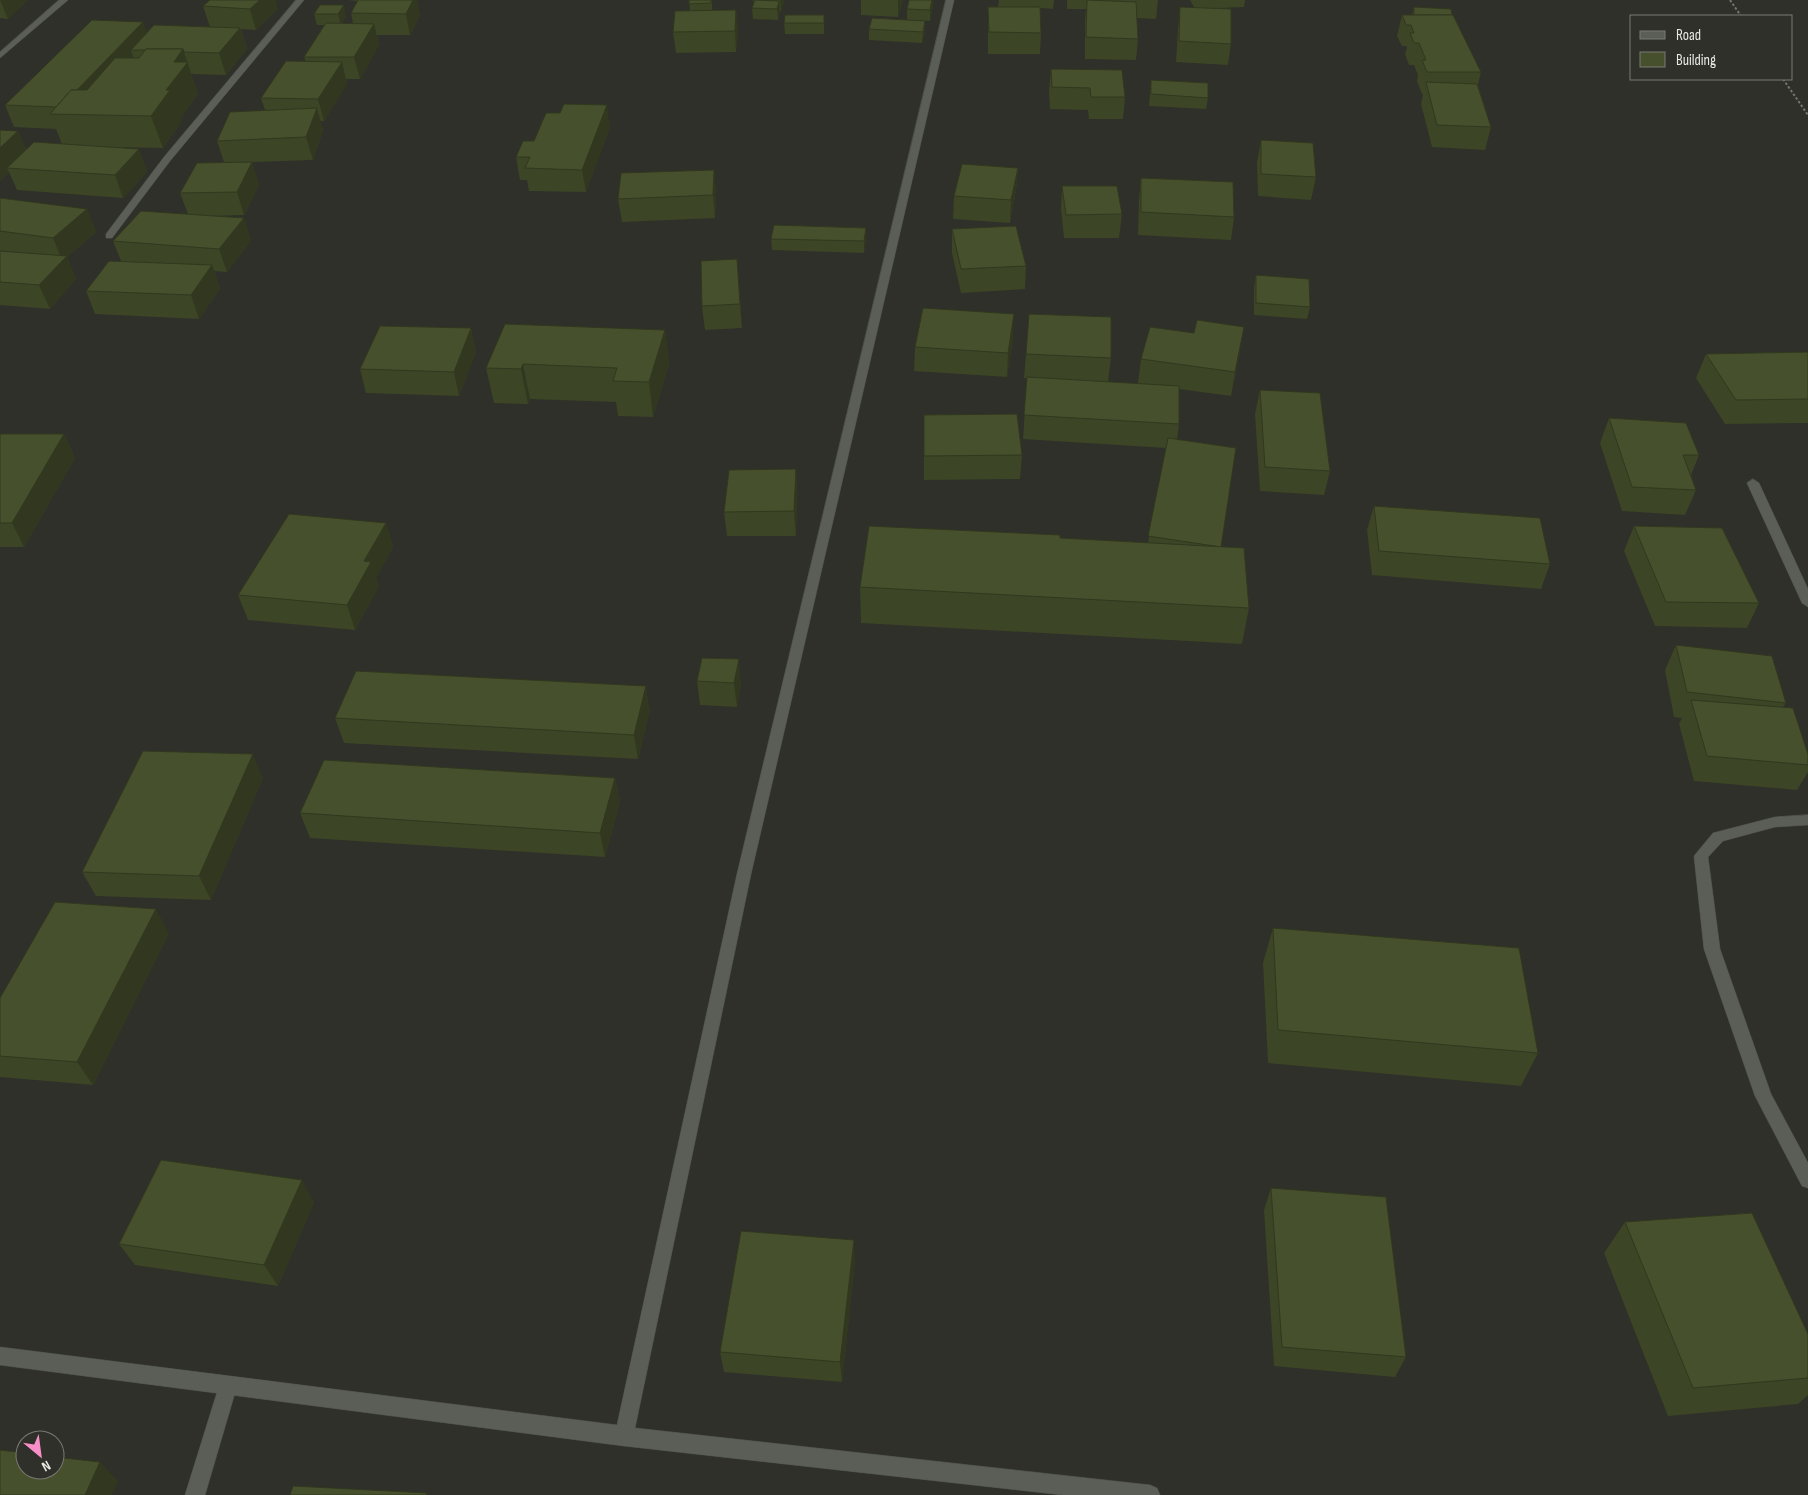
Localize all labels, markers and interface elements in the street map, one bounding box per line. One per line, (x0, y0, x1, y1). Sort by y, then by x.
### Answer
legend (1630, 15, 1793, 80)
text: Road (1676, 26, 1701, 45)
text: Building (1676, 51, 1716, 70)
north arrow (15, 1430, 65, 1480)
text: N (39, 1457, 53, 1475)

